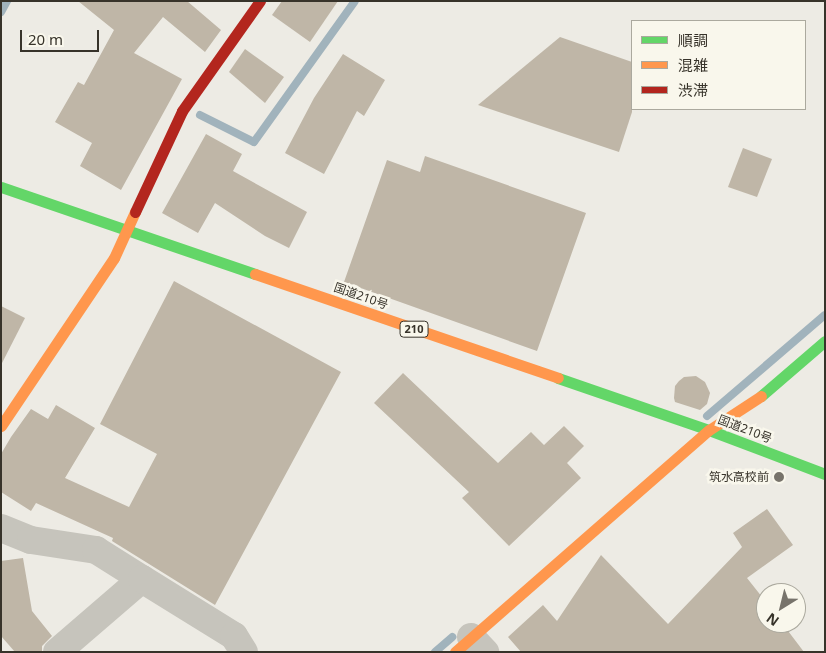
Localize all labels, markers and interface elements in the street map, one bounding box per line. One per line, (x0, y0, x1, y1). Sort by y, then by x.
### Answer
scale bar (22, 20, 101, 52)
legend (631, 20, 806, 110)
text: 20 m (28, 29, 63, 49)
text: 順調 (678, 30, 708, 50)
text: 混雑 (678, 55, 708, 75)
text: 渋滞 (678, 80, 708, 100)
street label: 国道210号 (332, 280, 390, 312)
road number: 210 (399, 320, 429, 338)
street label: 国道210号 (716, 412, 774, 446)
place label: 筑水高校前 (709, 470, 769, 484)
marker: 筑水高校前 (773, 471, 785, 483)
north arrow (756, 583, 806, 633)
text: N (762, 609, 783, 631)

